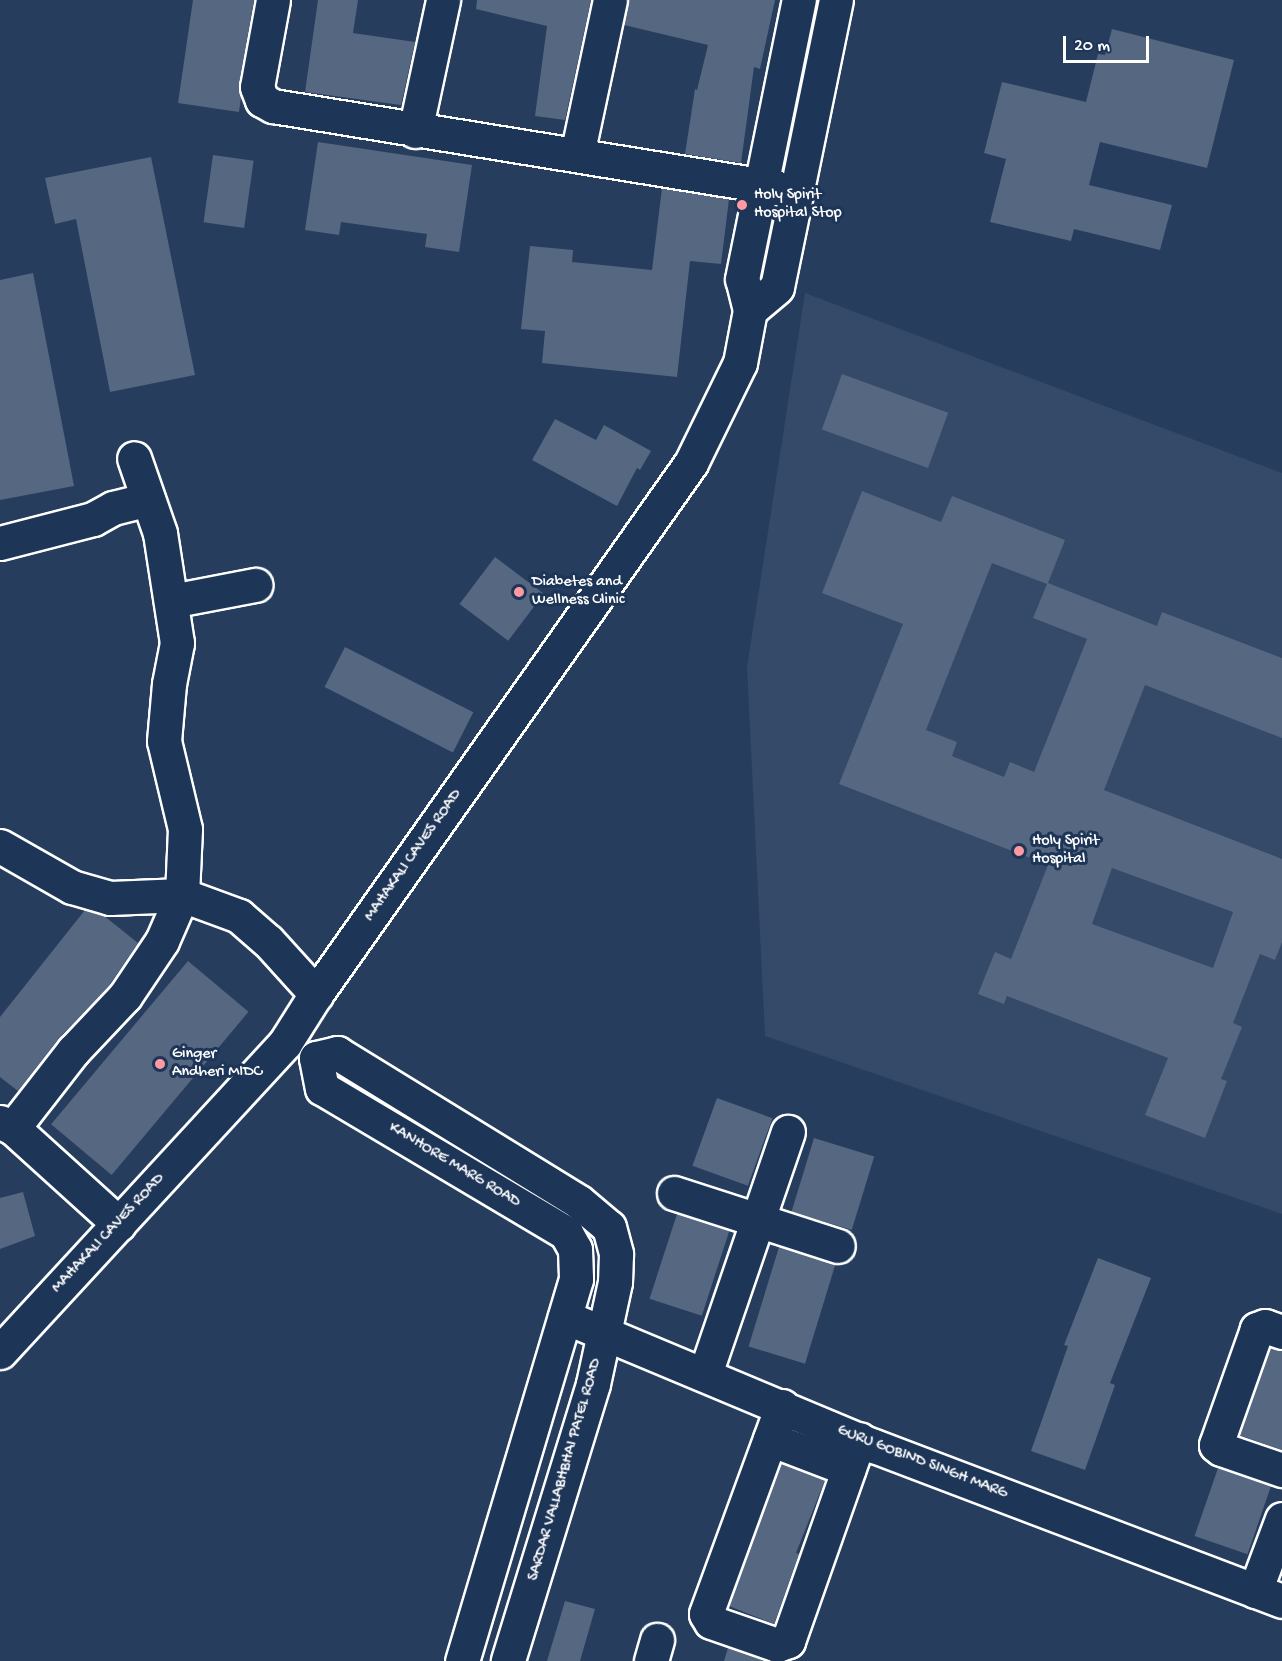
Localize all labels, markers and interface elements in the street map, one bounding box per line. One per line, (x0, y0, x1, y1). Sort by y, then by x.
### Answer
scale bar (1066, 24, 1152, 62)
text: 20 m (1074, 36, 1110, 57)
place label: Holy Spirit Hospital Stop (754, 186, 842, 224)
marker: Holy Spirit Hospital Stop (735, 198, 749, 212)
place label: Diabetes and Wellness Clinic (532, 573, 625, 611)
marker: Diabetes and Wellness Clinic (510, 583, 528, 601)
street label: MAHAKALI CAVES ROAD (361, 786, 467, 926)
place label: Holy Spirit Hospital (1032, 832, 1099, 870)
marker: Holy Spirit Hospital (1010, 842, 1028, 860)
place label: Ginger Andheri MIDC (172, 1045, 262, 1083)
marker: Ginger Andheri MIDC (153, 1057, 167, 1071)
street label: KANHORE MARG ROAD (385, 1119, 523, 1213)
street label: MAHAKALI CAVES ROAD (48, 1170, 170, 1298)
street label: SARDAR VALLABHBHAI PATEL ROAD (525, 1357, 607, 1583)
street label: GURU GOBIND SINGH MARG (834, 1422, 1010, 1504)

